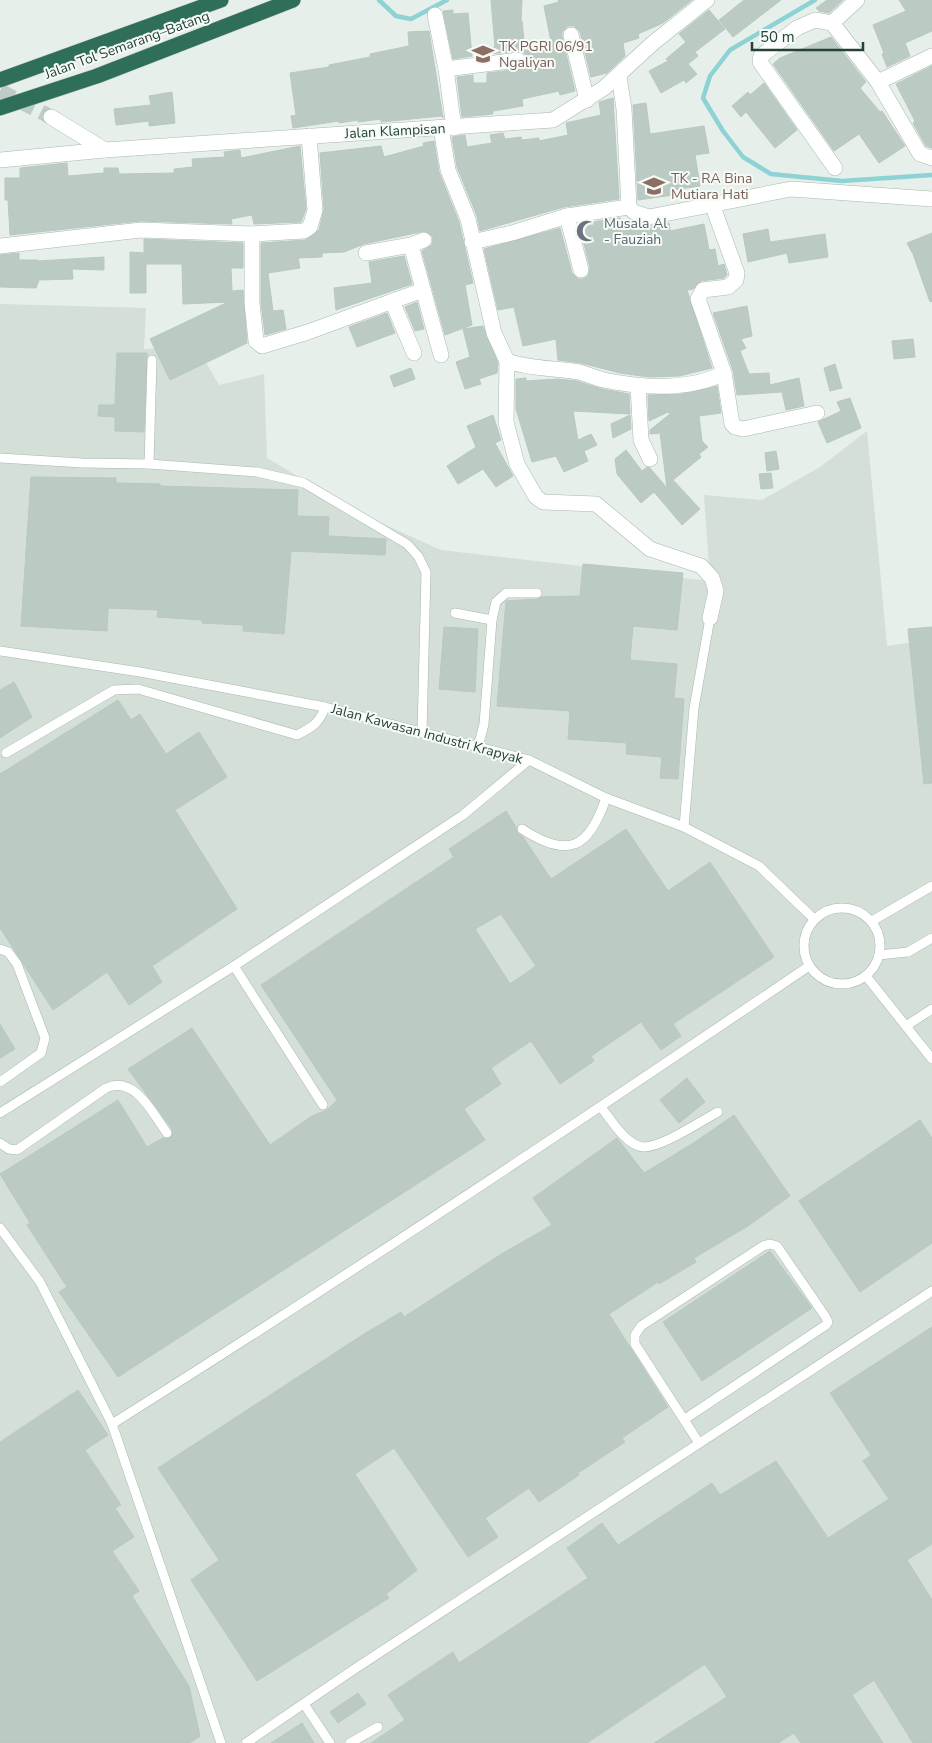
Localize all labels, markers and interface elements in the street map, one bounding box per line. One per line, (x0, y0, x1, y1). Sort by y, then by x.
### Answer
street label: Jalan Tol Semarang–Batang (41, 6, 212, 84)
scale bar (752, 20, 863, 52)
text: 50 m (760, 27, 795, 47)
place label: TK PGRI 06/91 Ngaliyan (499, 37, 593, 72)
school or university icon: TK PGRI 06/91 Ngaliyan (470, 41, 496, 67)
street label: Jalan Klampisan (343, 119, 446, 143)
place label: TK - RA Bina Mutiara Hati (671, 169, 752, 204)
school or university icon: TK - RA Bina Mutiara Hati (641, 173, 667, 199)
place label: Musala Al - Fauziah (604, 214, 668, 249)
mosque icon: Musala Al - Fauziah (574, 218, 600, 244)
street label: Jalan Kawasan Industri Krapyak (328, 699, 526, 769)

